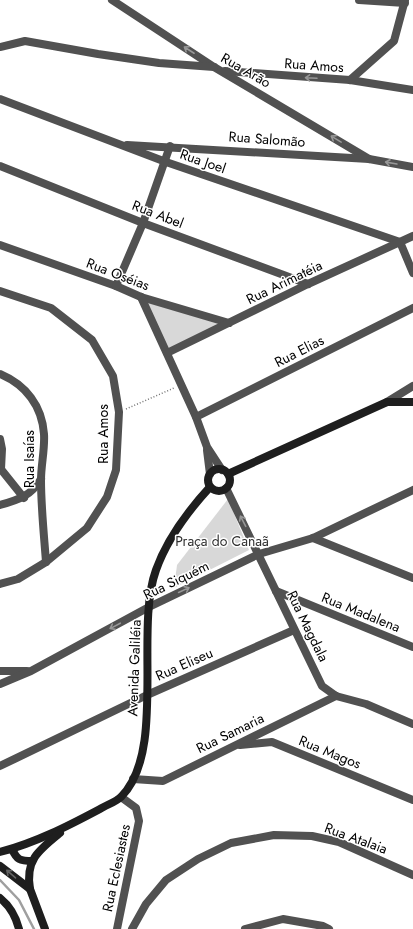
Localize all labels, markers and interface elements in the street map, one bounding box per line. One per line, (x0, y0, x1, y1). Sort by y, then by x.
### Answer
one-way arrow (183, 46, 194, 55)
street label: Rua Arão (217, 48, 275, 92)
street label: Rua Amos (284, 53, 345, 77)
one-way arrow (305, 75, 318, 82)
street label: Rua Salomão (228, 126, 306, 152)
one-way arrow (331, 135, 342, 143)
street label: Rua Joel (177, 144, 229, 178)
one-way arrow (385, 159, 398, 167)
street label: Rua Abel (129, 195, 187, 233)
street label: Rua Oséias (84, 253, 153, 295)
street label: Rua Arimatéia (243, 255, 325, 309)
street label: Rua Elias (271, 330, 327, 372)
street label: Rua Amos (93, 404, 113, 464)
street label: Rua Isaías (19, 430, 39, 488)
one-way arrow (238, 516, 246, 528)
park label: Praça do Canaã (175, 531, 269, 551)
street label: Rua Siquém (140, 555, 212, 605)
one-way arrow (178, 586, 190, 593)
street label: Rua Magdala (282, 587, 334, 665)
street label: Rua Madalena (319, 587, 403, 637)
street label: Avenida Galiléia (122, 619, 146, 717)
one-way arrow (109, 622, 121, 630)
street label: Rua Eliseu (152, 642, 216, 686)
street label: Rua Samaria (193, 708, 267, 758)
street label: Rua Magos (296, 730, 364, 774)
street label: Rua Atalaia (322, 817, 390, 859)
street label: Rua Eclesiastes (97, 822, 135, 914)
one-way arrow (6, 870, 16, 879)

